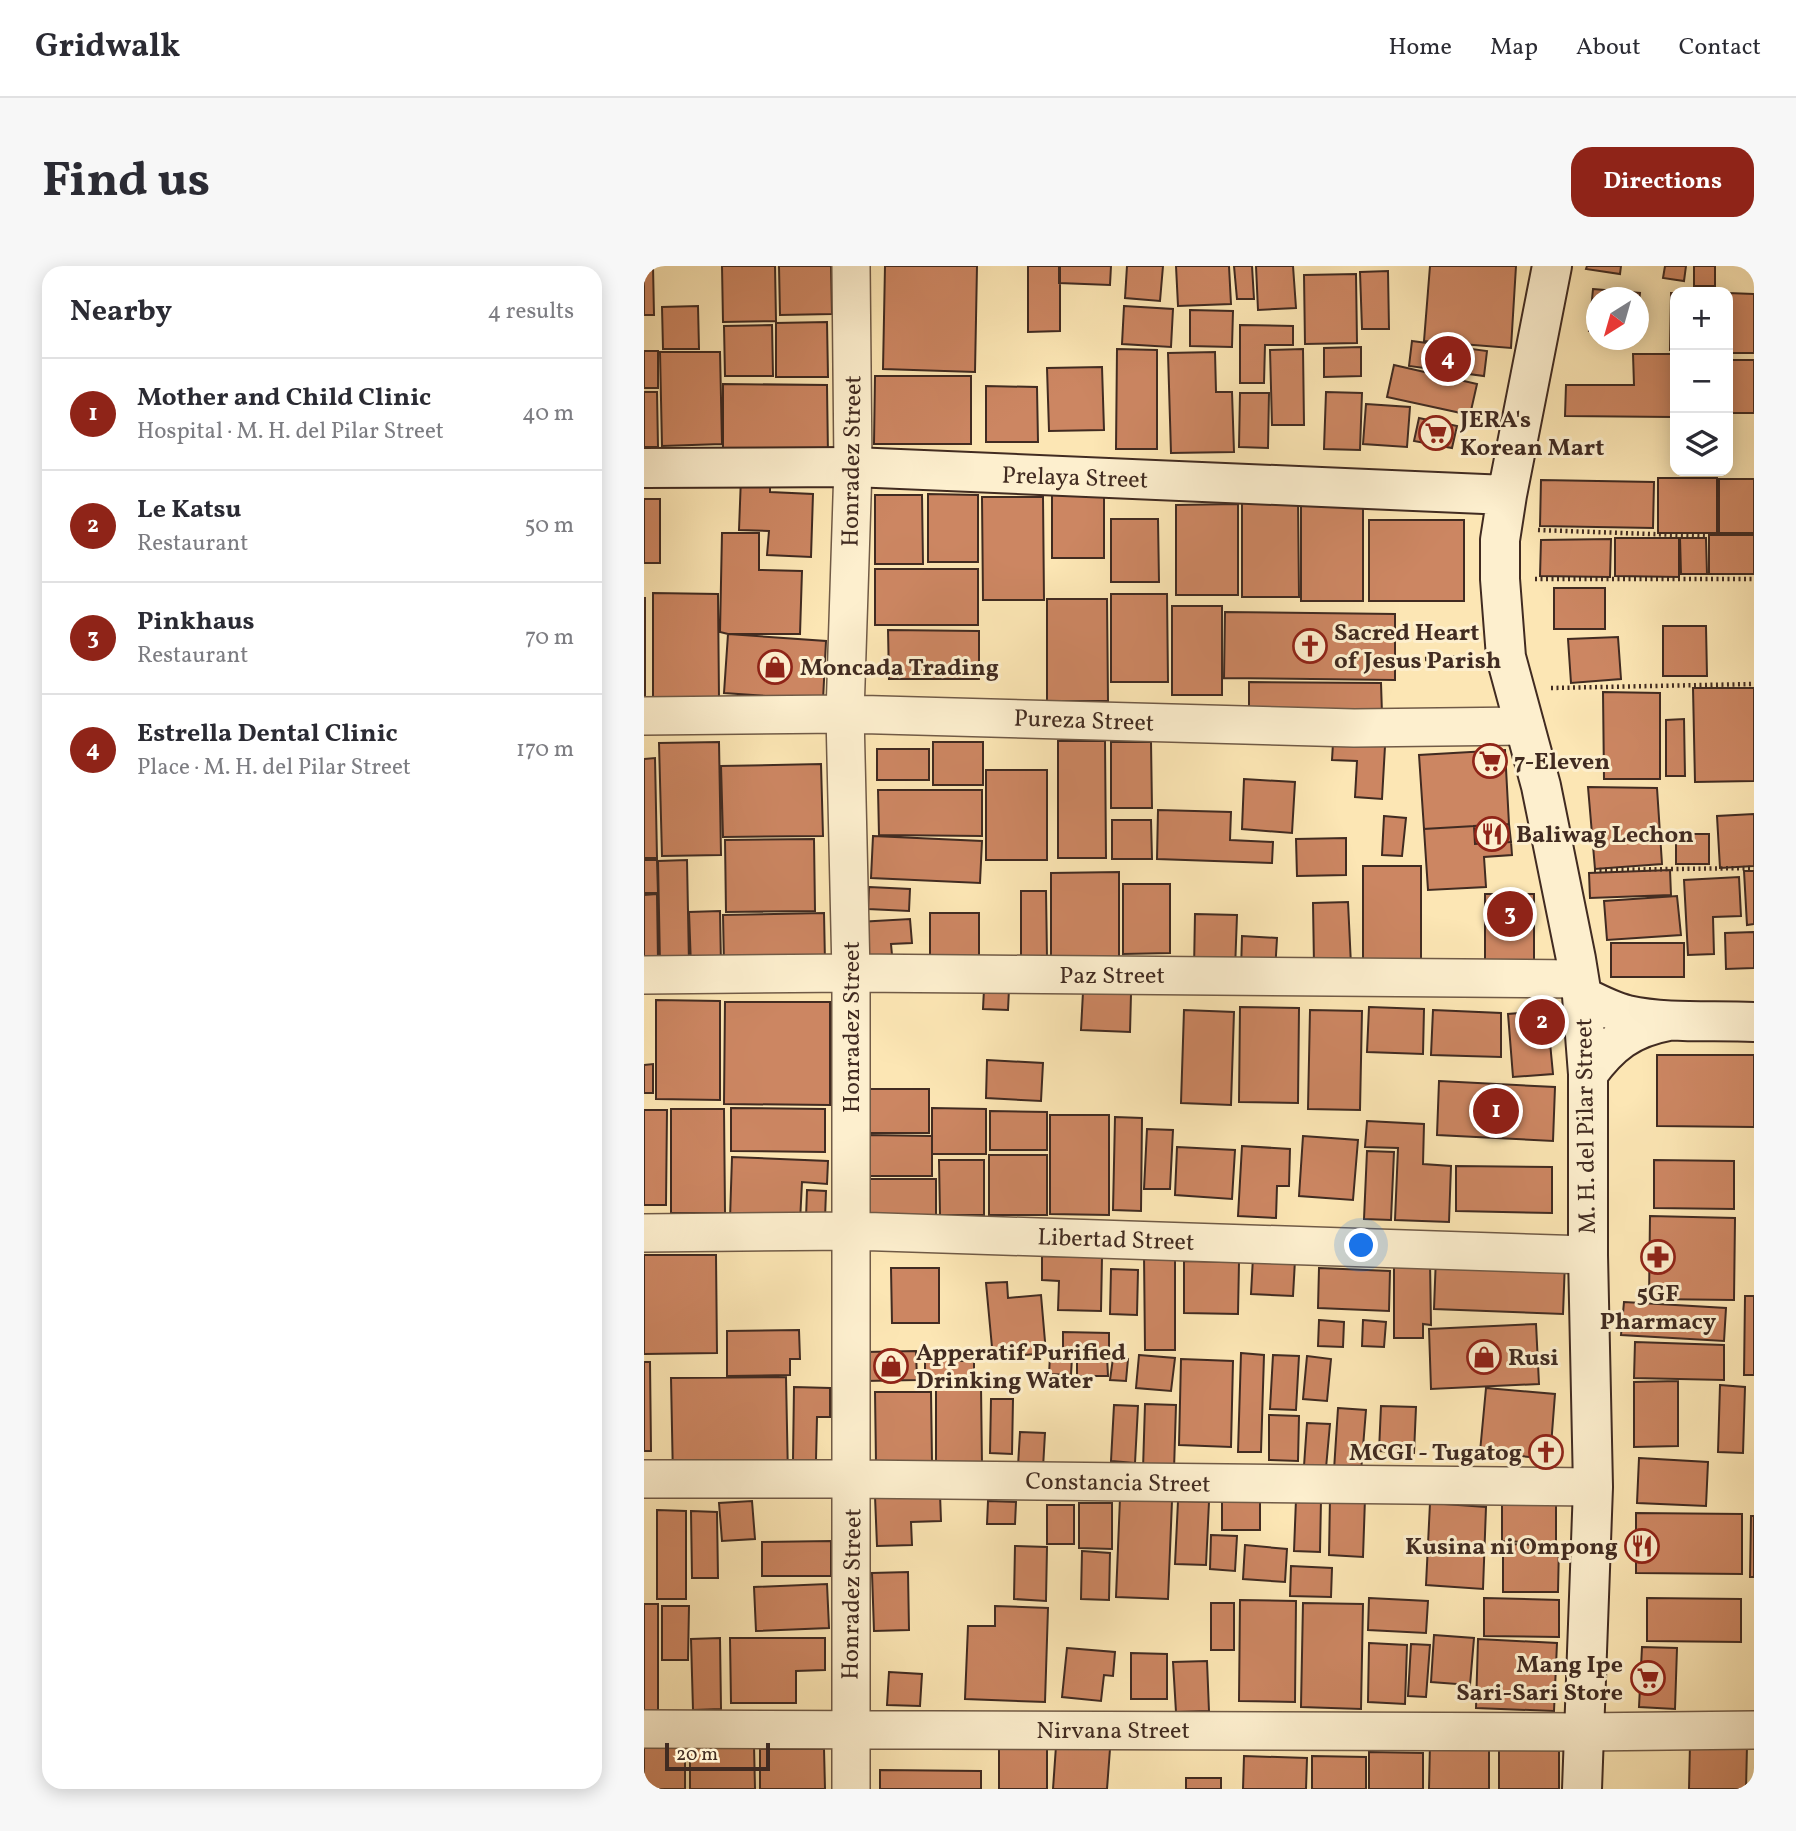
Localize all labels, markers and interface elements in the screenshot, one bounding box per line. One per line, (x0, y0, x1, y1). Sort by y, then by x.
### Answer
text: Gridwalk (35, 25, 180, 71)
text: Home (1388, 31, 1452, 65)
text: Map (1490, 31, 1538, 65)
text: About (1576, 31, 1641, 65)
text: Contact (1679, 31, 1761, 65)
button: Directions (1571, 147, 1754, 217)
text: Find us (42, 148, 210, 217)
north arrow (1586, 287, 1649, 350)
map controls (1670, 287, 1733, 476)
button: + (1670, 287, 1733, 350)
text: Nearby (70, 291, 172, 333)
text: 4 results (488, 296, 574, 328)
pin: 4 (1425, 333, 1471, 385)
button: − (1670, 350, 1733, 413)
street label: Honradez Street (835, 375, 871, 547)
text: Mother and Child Clinic (137, 380, 431, 416)
text: 1 (88, 398, 98, 430)
text: 40 m (522, 398, 574, 430)
place label: JERA's Korean Mart (1459, 404, 1604, 466)
button: layers (1670, 413, 1733, 476)
supermarket icon: JERA's Korean Mart (1417, 414, 1455, 452)
text: Hospital · M. H. del Pilar Street (137, 416, 444, 448)
street label: Prelaya Street (1001, 459, 1149, 499)
text: Le Katsu (137, 492, 241, 528)
text: 2 (87, 510, 99, 542)
text: 50 m (525, 510, 574, 542)
text: Restaurant (137, 528, 248, 560)
text: Pinkhaus (137, 604, 255, 640)
place label: Sacred Heart of Jesus Parish (1334, 617, 1501, 679)
text: 3 (87, 622, 99, 654)
text: 70 m (525, 622, 574, 654)
church icon: Sacred Heart of Jesus Parish (1291, 627, 1329, 665)
text: Restaurant (137, 640, 248, 672)
shop icon: Moncada Trading (756, 648, 794, 686)
place label: Moncada Trading (800, 652, 999, 686)
street label: Pureza Street (1013, 703, 1155, 741)
text: Estrella Dental Clinic (137, 716, 398, 752)
text: 4 (86, 734, 100, 766)
text: 170 m (516, 734, 574, 766)
supermarket icon: 7-Eleven (1471, 742, 1509, 780)
place label: 7-Eleven (1514, 746, 1610, 780)
text: Place · M. H. del Pilar Street (137, 752, 411, 784)
restaurant icon: Baliwag Lechon (1473, 815, 1511, 853)
place label: Baliwag Lechon (1516, 819, 1694, 853)
pin: 3 (1487, 888, 1533, 940)
street label: Honradez Street (836, 941, 870, 1113)
street label: Paz Street (1059, 960, 1165, 994)
pin: 2 (1519, 996, 1565, 1048)
street label: M. H. del Pilar Street (1568, 1018, 1606, 1234)
pin: 1 (1473, 1085, 1519, 1137)
street label: Libertad Street (1037, 1221, 1195, 1261)
your location (1344, 1228, 1378, 1262)
pharmacy icon: 5GF Pharmacy (1639, 1238, 1677, 1276)
place label: 5GF Pharmacy (1600, 1278, 1717, 1340)
place label: Apperatif Purified Drinking Water (916, 1337, 1126, 1399)
shop icon: Rusi (1465, 1338, 1503, 1376)
place label: Rusi (1508, 1342, 1559, 1376)
shop icon: Apperatif Purified Drinking Water (872, 1347, 910, 1385)
church icon: MCGI - Tugatog (1527, 1433, 1565, 1471)
place label: MCGI - Tugatog (1349, 1437, 1522, 1471)
street label: Constancia Street (1025, 1465, 1211, 1503)
street label: Honradez Street (835, 1508, 871, 1680)
restaurant icon: Kusina ni Ompong (1623, 1527, 1661, 1565)
place label: Kusina ni Ompong (1405, 1531, 1618, 1565)
place label: Mang Ipe Sari-Sari Store (1456, 1649, 1623, 1711)
supermarket icon: Mang Ipe Sari-Sari Store (1629, 1659, 1667, 1697)
street label: Nirvana Street (1036, 1715, 1190, 1749)
scale bar (665, 1740, 770, 1772)
text: 20 m (676, 1742, 718, 1768)

